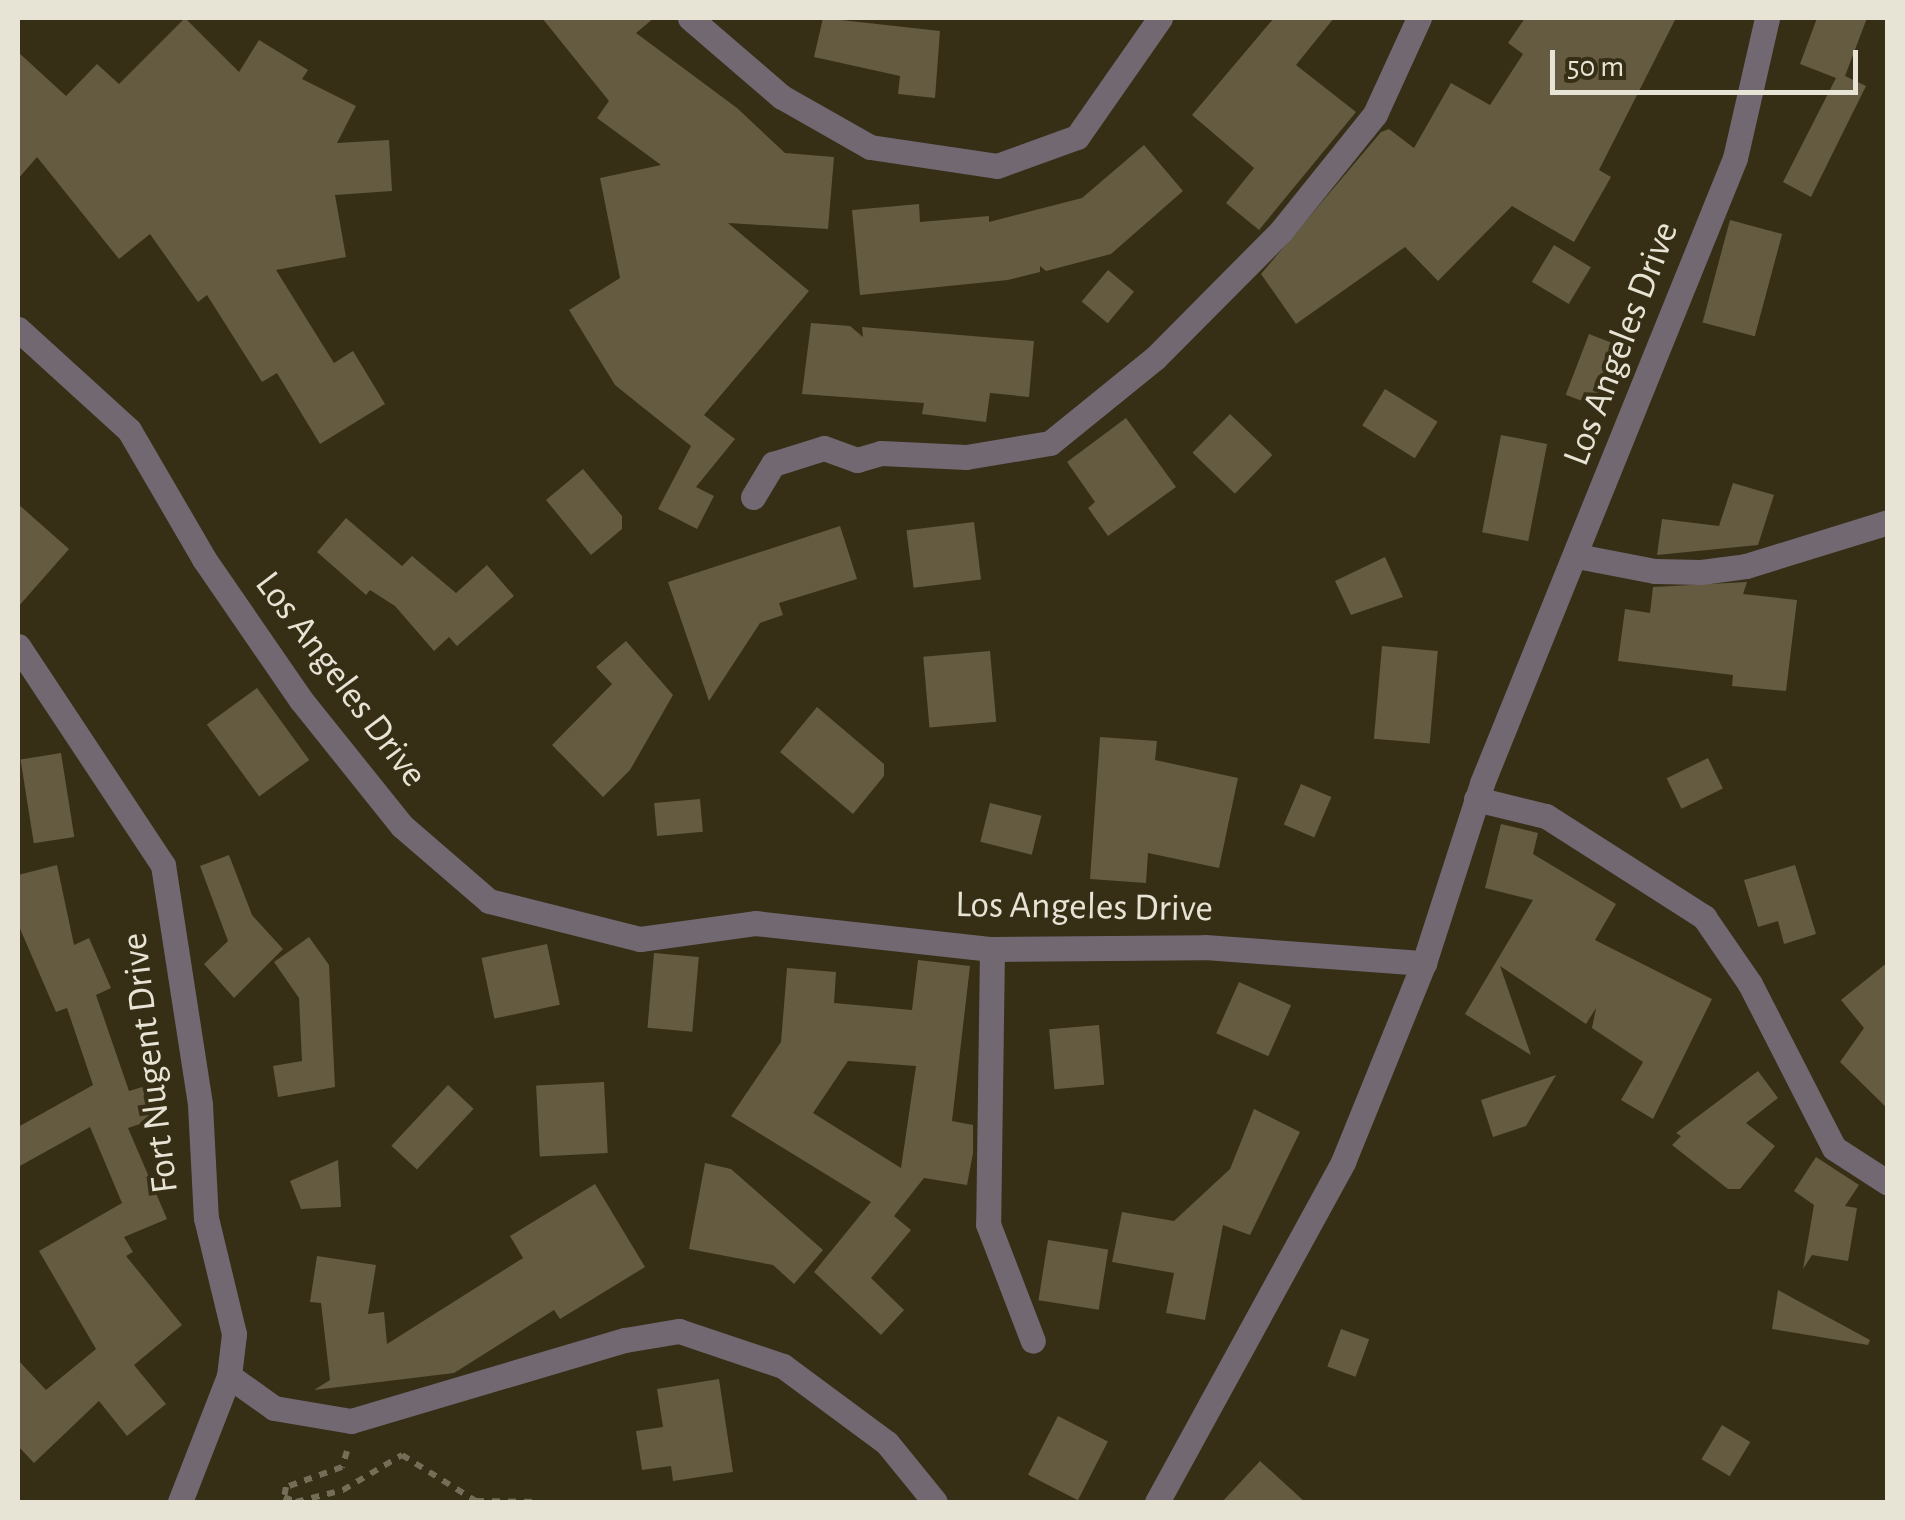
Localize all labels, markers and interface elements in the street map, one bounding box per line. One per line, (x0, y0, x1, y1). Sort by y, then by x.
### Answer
scale bar (1555, 30, 1862, 92)
text: 50 m (1567, 52, 1624, 82)
street label: Los Angeles Drive (1555, 216, 1689, 472)
street label: Los Angeles Drive (244, 563, 436, 797)
street label: Los Angeles Drive (955, 883, 1213, 933)
street label: Fort Nugent Drive (112, 930, 190, 1196)

